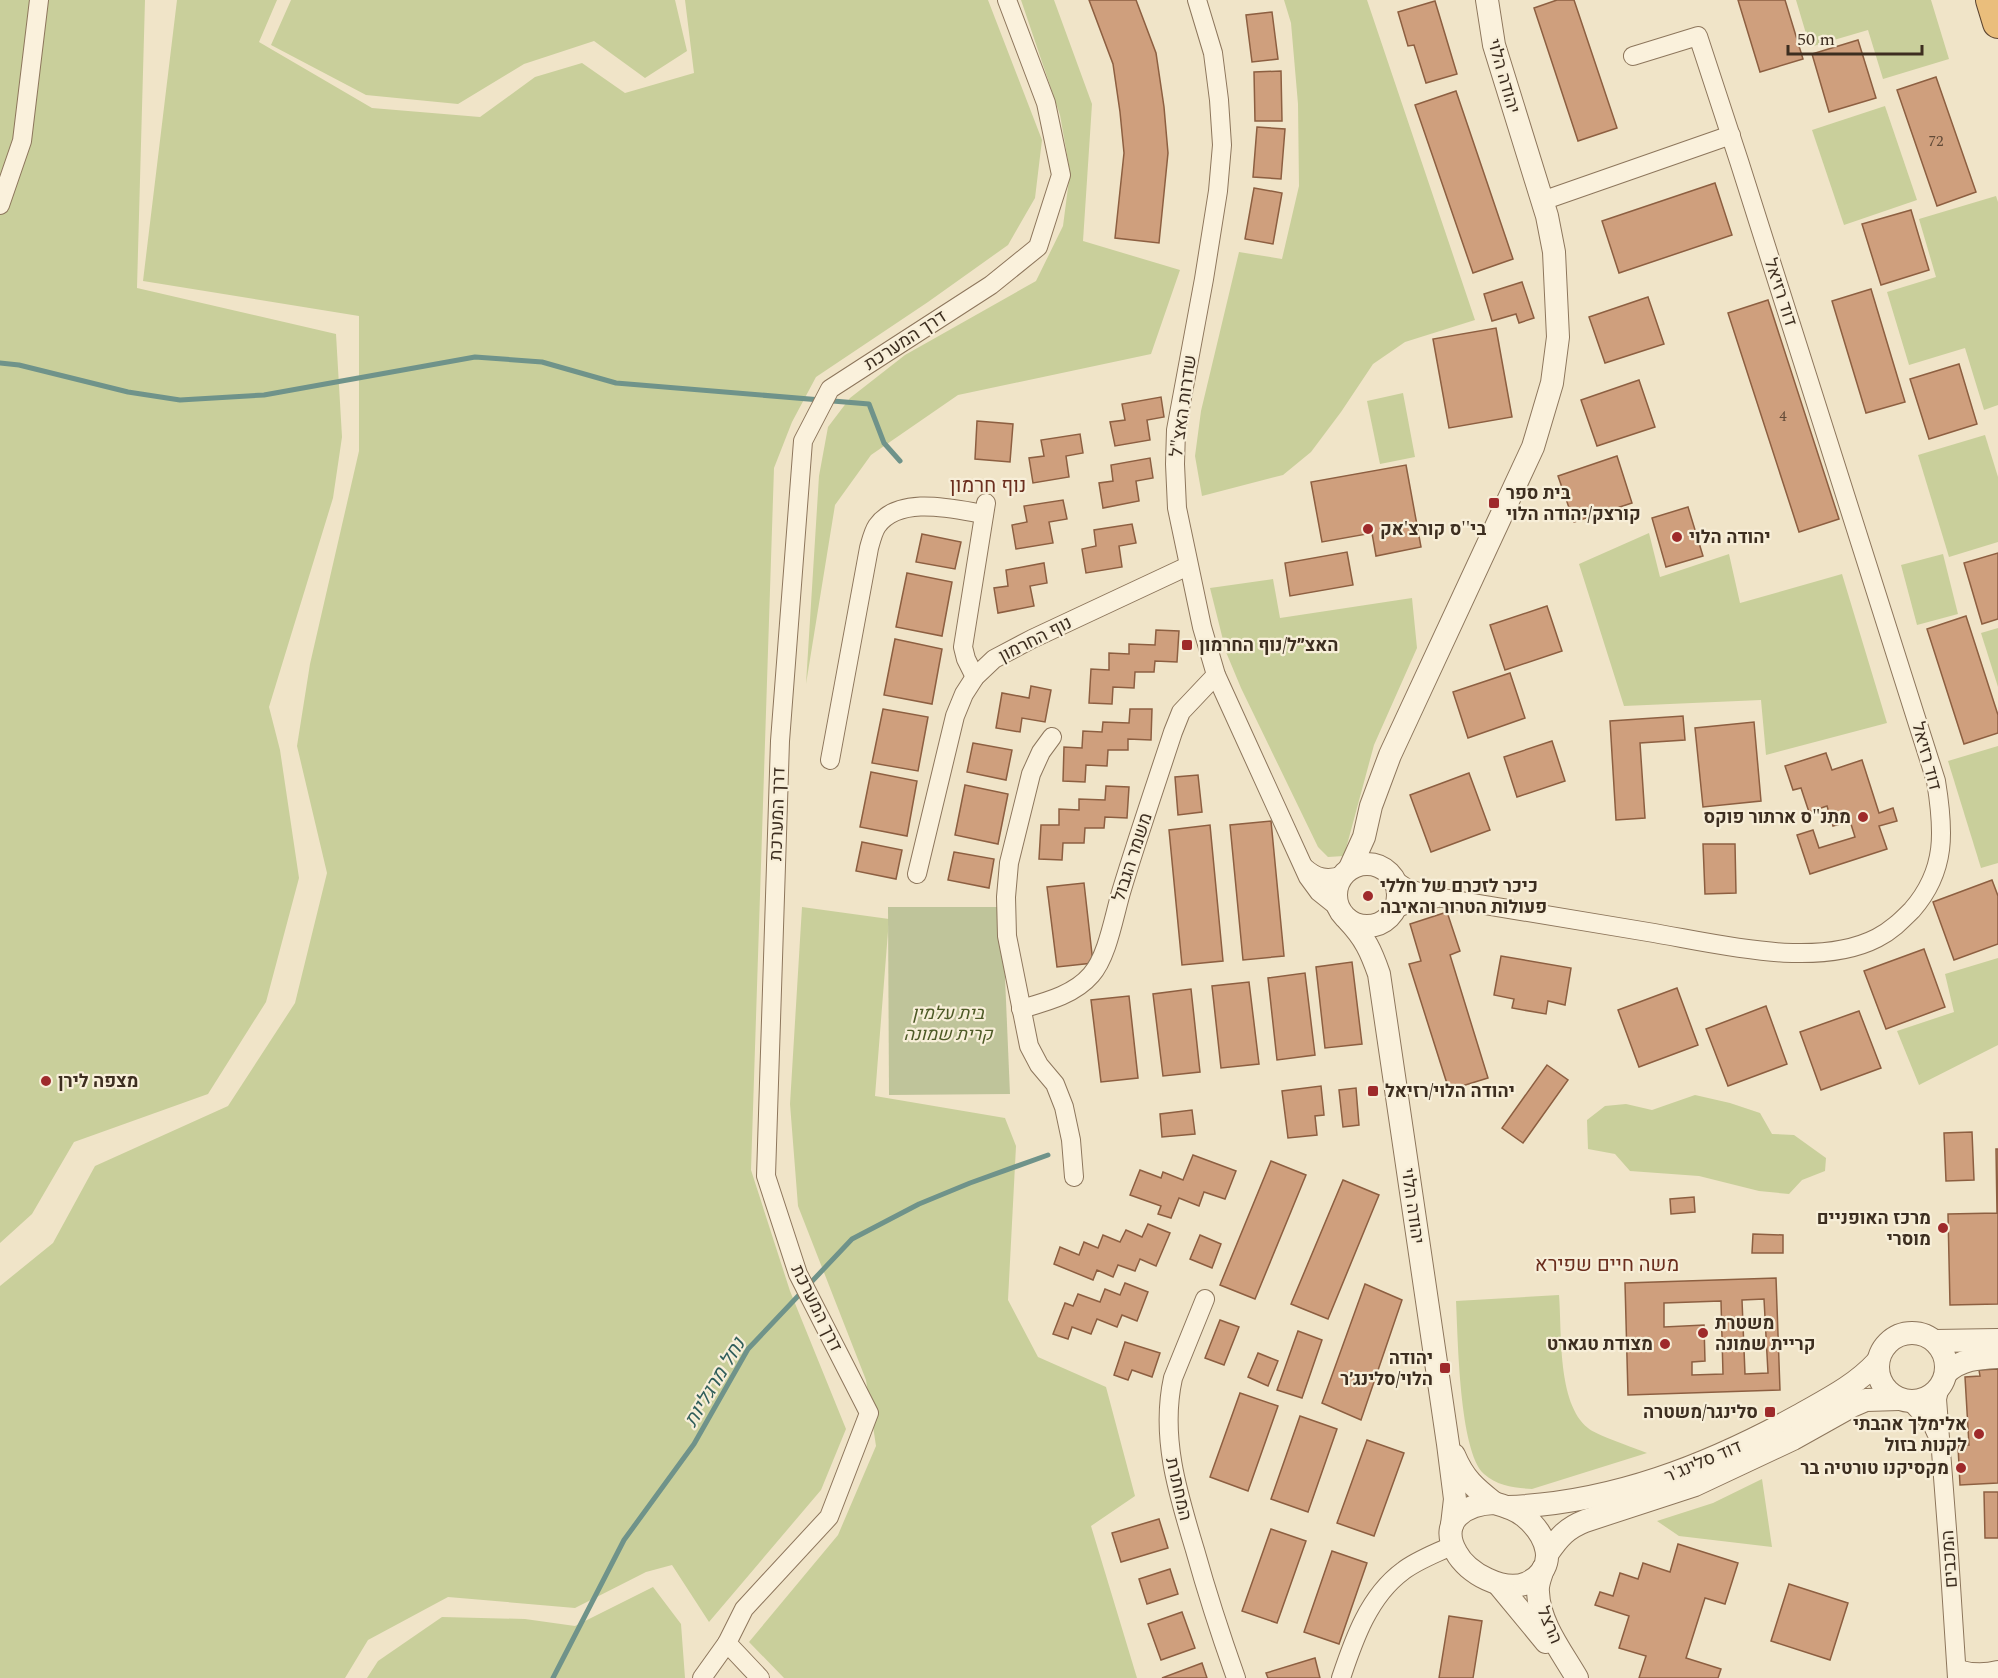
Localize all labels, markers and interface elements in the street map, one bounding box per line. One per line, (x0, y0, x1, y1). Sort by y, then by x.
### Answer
scale bar (1788, 18, 1922, 56)
text: 50 m (1797, 26, 1835, 53)
street label: יהודה הלוי (1480, 36, 1527, 117)
house number: 72 (1928, 130, 1944, 153)
street label: דוד רזיאל (1757, 255, 1804, 330)
street label: דרך המערכת (859, 304, 952, 377)
street label: שדרות האצ"ל (1163, 353, 1204, 459)
house number: 4 (1779, 405, 1787, 428)
district label: נוף חרמון (950, 471, 1026, 501)
place label: בית ספר קורצק/יהודה הלוי (1506, 480, 1641, 528)
marker: בית ספר קורצק/יהודה הלוי (1487, 496, 1501, 510)
place label: בי''ס קורצ'אק (1380, 516, 1486, 543)
marker: בי''ס קורצ'אק (1361, 522, 1375, 536)
place label: יהודה הלוי (1689, 524, 1771, 551)
marker: יהודה הלוי (1670, 530, 1684, 544)
street label: נוף החרמון (994, 609, 1077, 669)
place label: האצ״ל/נוף החרמון (1199, 632, 1338, 659)
marker: האצ״ל/נוף החרמון (1180, 638, 1194, 652)
street label: דוד רזיאל (1904, 719, 1949, 793)
street label: דרך המערכת (762, 767, 793, 861)
place label: מתנ"ס ארתור פוקס (1703, 804, 1851, 831)
street label: משמר הגבול (1105, 809, 1160, 905)
marker: מתנ"ס ארתור פוקס (1856, 810, 1870, 824)
place label: כיכר לזכרם של חללי פעולות הטרור והאיבה (1380, 873, 1547, 921)
marker: כיכר לזכרם של חללי פעולות הטרור והאיבה (1361, 889, 1375, 903)
park label: בית עלמין קרית שמונה (903, 1000, 994, 1048)
place label: מצפה לירן (58, 1068, 138, 1095)
marker: מצפה לירן (39, 1074, 53, 1088)
place label: יהודה הלוי/רזיאל (1385, 1078, 1515, 1105)
marker: יהודה הלוי/רזיאל (1366, 1084, 1380, 1098)
street label: יהודה הלוי (1394, 1166, 1431, 1246)
place label: מרכז האופניים מוסרי (1817, 1205, 1931, 1253)
marker: מרכז האופניים מוסרי (1936, 1221, 1950, 1235)
district label: משה חיים שפירא (1535, 1250, 1679, 1280)
street label: דרך המערכת (784, 1260, 849, 1356)
place label: משטרת קריית שמונה (1715, 1310, 1815, 1358)
marker: משטרת קריית שמונה (1696, 1326, 1710, 1340)
water label: נחל מרגליות (676, 1331, 754, 1433)
place label: מצודת טגארט (1547, 1331, 1653, 1358)
marker: מצודת טגארט (1658, 1337, 1672, 1351)
place label: יהודה הלוי/סלינג׳ר (1340, 1345, 1433, 1393)
marker: יהודה הלוי/סלינג׳ר (1438, 1361, 1452, 1375)
place label: סלינגר/משטרה (1643, 1399, 1758, 1426)
marker: סלינגר/משטרה (1763, 1405, 1777, 1419)
place label: אלימלך אהבתי לקנות בזול (1853, 1411, 1967, 1459)
marker: אלימלך אהבתי לקנות בזול (1972, 1427, 1986, 1441)
street label: דוד סלינג'ר (1660, 1433, 1746, 1490)
street label: המחתרת (1158, 1455, 1199, 1523)
place label: מקסיקנו טורטיה בר (1800, 1455, 1949, 1482)
marker: מקסיקנו טורטיה בר (1954, 1461, 1968, 1475)
street label: המכבים (1934, 1529, 1965, 1589)
street label: הרצל (1530, 1602, 1569, 1648)

